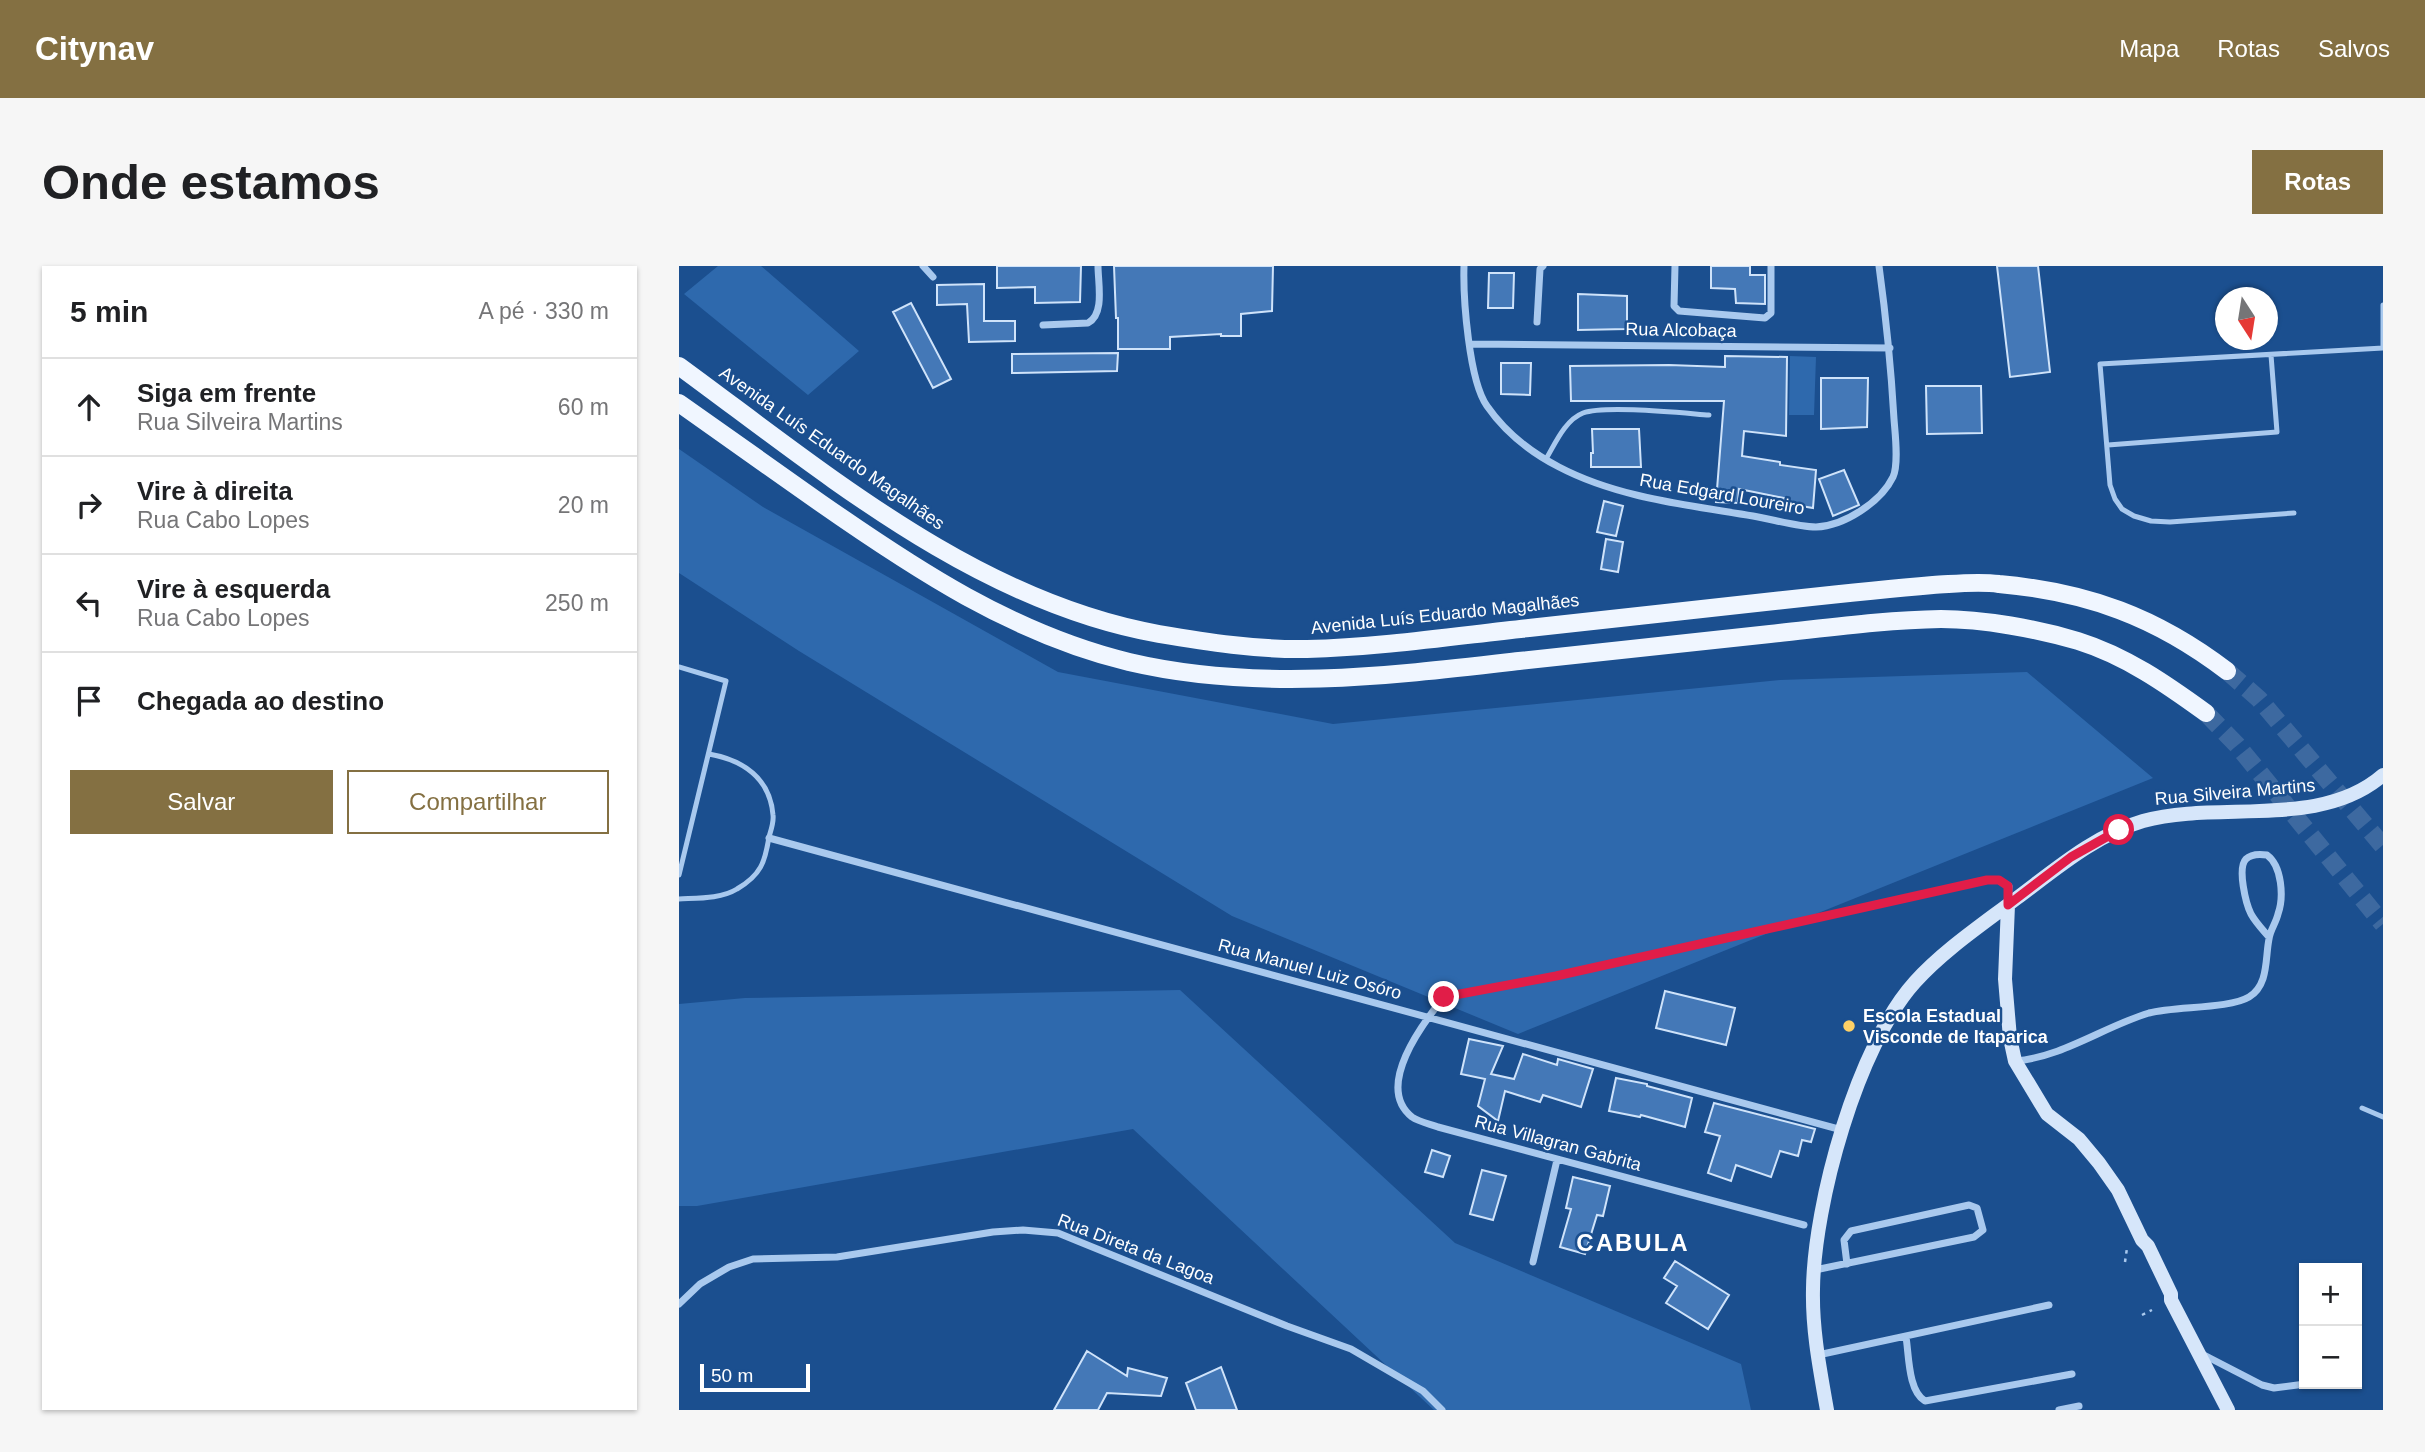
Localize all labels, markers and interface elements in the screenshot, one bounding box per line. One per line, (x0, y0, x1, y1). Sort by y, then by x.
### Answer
text: Citynav (35, 30, 154, 67)
text: Mapa (2119, 35, 2179, 62)
text: Rotas (2217, 35, 2280, 62)
text: Salvos (2318, 35, 2390, 62)
button: Rotas (2252, 150, 2383, 214)
text: Onde estamos (42, 155, 380, 209)
north arrow (2215, 287, 2278, 350)
text: 5 min (70, 295, 148, 328)
text: A pé · 330 m (479, 298, 609, 324)
street label: Rua Alcobaça (1625, 319, 1738, 341)
street label: Avenida Luís Eduardo Magalhães (716, 362, 948, 534)
text: Siga em frente (137, 378, 316, 408)
icon: ahead (70, 388, 108, 426)
text: 60 m (558, 394, 609, 420)
text: Rua Silveira Martins (137, 409, 343, 435)
street label: Rua Edgard Loureiro (1638, 470, 1806, 518)
text: Vire à direita (137, 476, 293, 506)
icon: right (70, 486, 108, 524)
text: 20 m (558, 492, 609, 518)
text: Rua Cabo Lopes (137, 507, 310, 533)
text: Vire à esquerda (137, 574, 330, 604)
icon: left (70, 584, 108, 622)
text: 250 m (545, 590, 609, 616)
street label: Avenida Luís Eduardo Magalhães (1310, 590, 1580, 638)
text: Rua Cabo Lopes (137, 605, 310, 631)
icon: arrive (70, 682, 108, 720)
text: Chegada ao destino (137, 686, 384, 716)
button: Salvar (70, 770, 333, 834)
button: Compartilhar (347, 770, 609, 834)
street label: Rua Silveira Martins (2154, 775, 2316, 809)
route start (2103, 814, 2134, 845)
street label: Rua Manuel Luiz Osóro (1216, 935, 1404, 1003)
route end (1428, 981, 1459, 1012)
place label: Escola Estadual Visconde de Itaparica (1863, 1006, 2049, 1047)
marker: Escola Estadual Visconde de Itaparica (1841, 1018, 1857, 1034)
street label: Rua Villagran Gabrita (1472, 1111, 1644, 1175)
street label: Rua Direta da Lagoa (1055, 1210, 1218, 1288)
district label: CABULA (1576, 1229, 1690, 1256)
map controls (2299, 1263, 2362, 1389)
button: + (2299, 1263, 2362, 1326)
button: − (2299, 1326, 2362, 1389)
scale bar (700, 1361, 810, 1393)
text: 50 m (711, 1365, 753, 1386)

